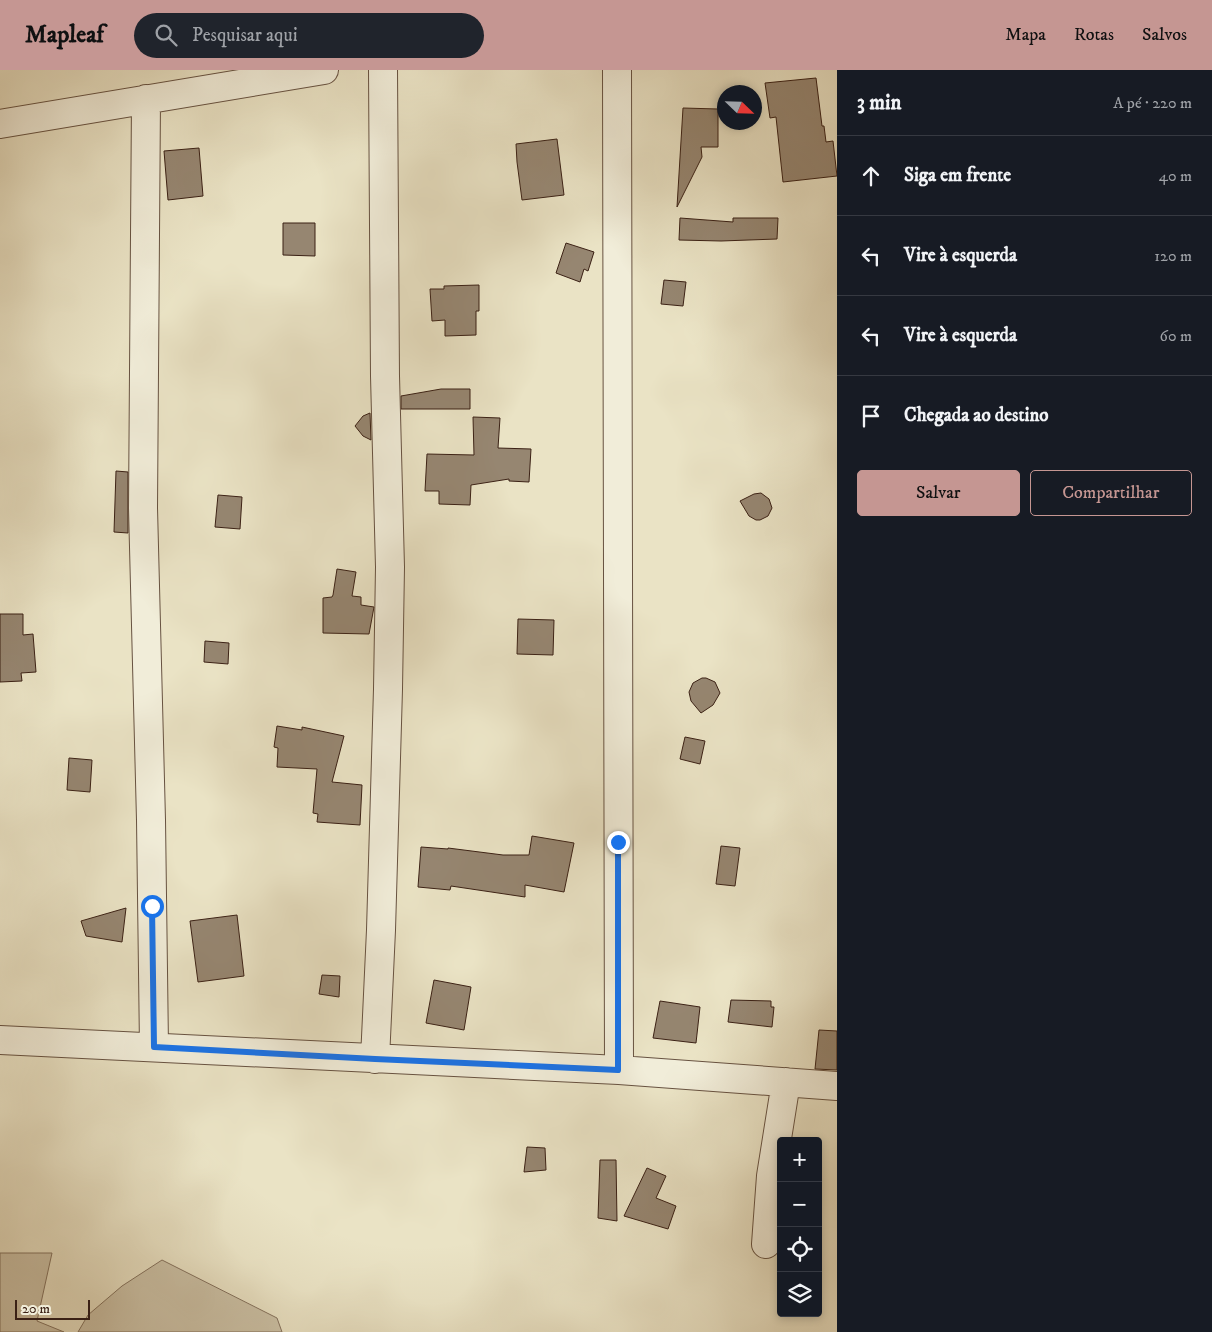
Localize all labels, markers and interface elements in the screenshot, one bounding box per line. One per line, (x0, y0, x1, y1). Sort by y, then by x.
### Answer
search box (134, 13, 484, 58)
text: Mapleaf (25, 20, 104, 50)
icon: search (152, 21, 180, 49)
text: Pesquisar aqui (192, 24, 298, 47)
text: Mapa (1005, 24, 1046, 46)
text: Rotas (1074, 24, 1114, 46)
text: Salvos (1142, 24, 1187, 46)
north arrow (717, 85, 762, 130)
text: 3 min (857, 90, 902, 116)
text: A pé · 220 m (1113, 93, 1192, 113)
icon: ahead (857, 162, 885, 190)
text: Siga em frente (904, 164, 1011, 187)
text: 40 m (1159, 166, 1192, 186)
icon: left (857, 242, 885, 270)
text: Vire à esquerda (904, 244, 1017, 267)
text: 120 m (1154, 246, 1192, 266)
icon: left (857, 322, 885, 350)
text: Vire à esquerda (904, 324, 1017, 347)
text: 60 m (1160, 326, 1192, 346)
icon: arrive (857, 402, 885, 430)
text: Chegada ao destino (904, 404, 1049, 427)
button: Salvar (857, 470, 1020, 516)
button: Compartilhar (1030, 470, 1192, 516)
route end (607, 831, 630, 854)
route start (141, 895, 164, 918)
map controls (777, 1137, 822, 1317)
button: + (777, 1137, 822, 1182)
button: − (777, 1182, 822, 1227)
button: locate (777, 1227, 822, 1272)
button: layers (777, 1272, 822, 1317)
scale bar (15, 1297, 90, 1320)
text: 20 m (22, 1300, 50, 1318)

